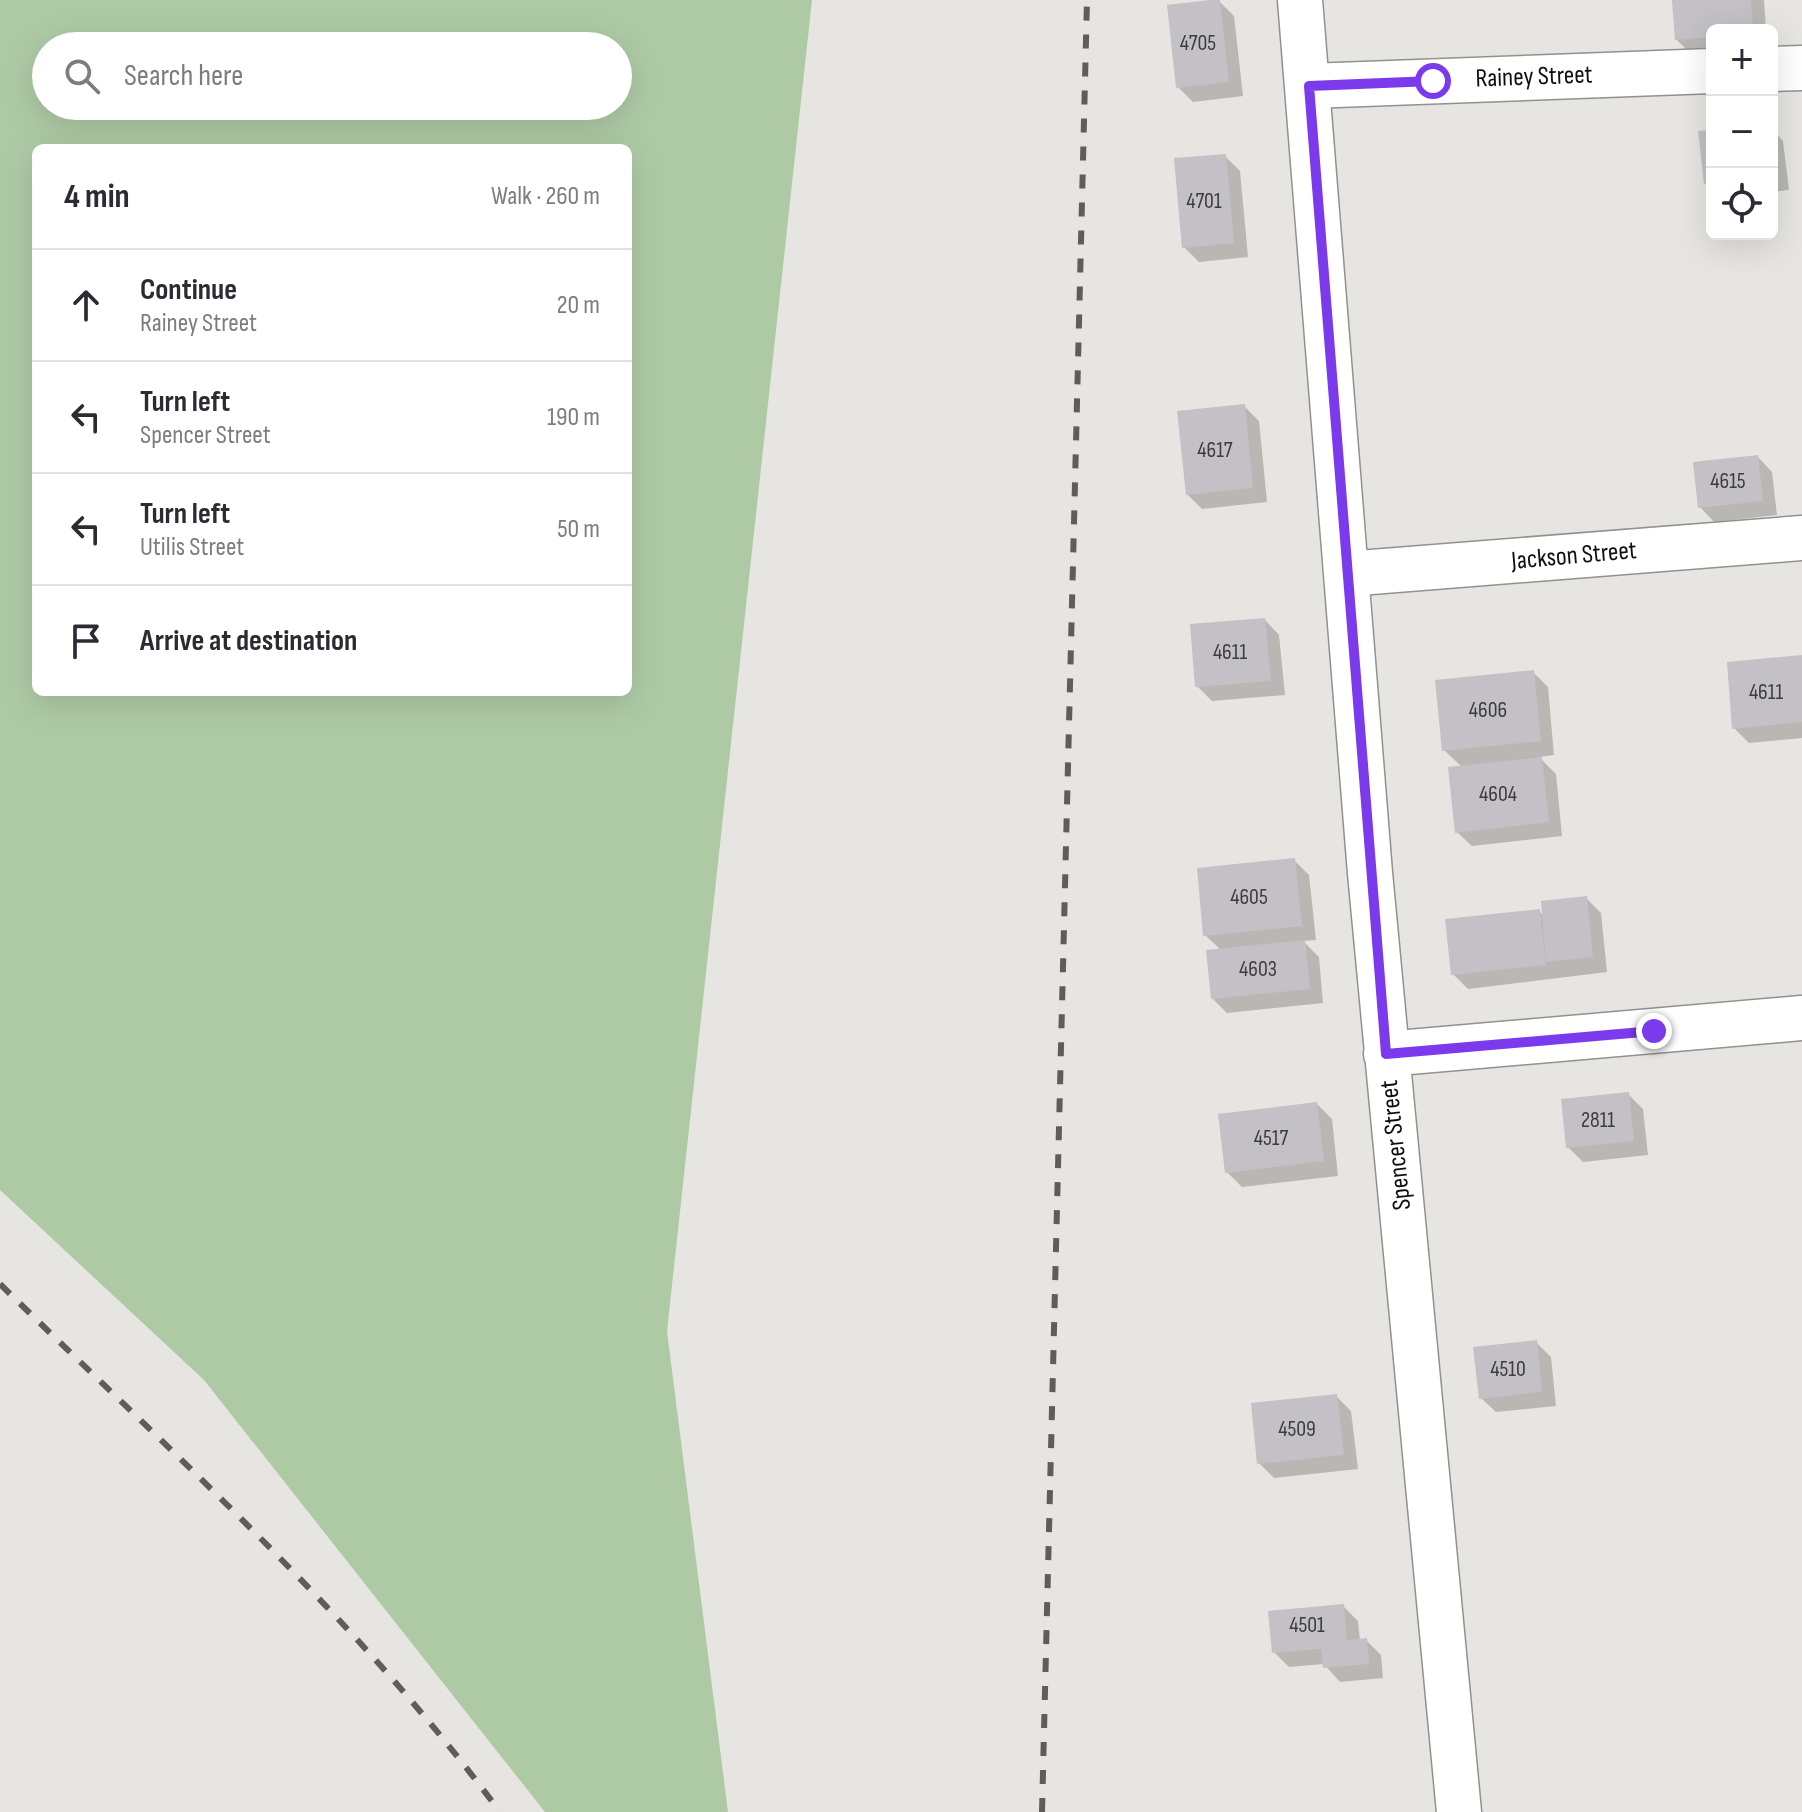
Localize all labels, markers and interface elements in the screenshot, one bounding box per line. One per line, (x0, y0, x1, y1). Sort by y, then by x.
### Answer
map controls (1706, 24, 1778, 240)
button: + (1706, 24, 1778, 96)
house number: 4705 (1180, 30, 1216, 57)
search box (32, 32, 632, 120)
icon: search (60, 54, 104, 98)
text: Search here (124, 58, 243, 94)
street label: Rainey Street (1475, 59, 1593, 95)
route start (1415, 63, 1451, 99)
button: − (1706, 96, 1778, 168)
button: locate (1706, 168, 1778, 240)
text: 4 min (64, 176, 130, 217)
text: Walk · 260 m (491, 181, 600, 212)
house number: 4701 (1186, 188, 1222, 215)
text: Continue (140, 272, 237, 308)
icon: ahead (64, 283, 108, 327)
text: 20 m (557, 290, 600, 321)
text: Rainey Street (140, 308, 257, 339)
text: Turn left (140, 384, 230, 420)
icon: left (64, 395, 108, 439)
text: 190 m (547, 402, 600, 433)
text: Spencer Street (140, 420, 271, 451)
house number: 4617 (1197, 437, 1233, 464)
house number: 4615 (1710, 468, 1746, 495)
text: Turn left (140, 496, 230, 532)
icon: left (64, 507, 108, 551)
text: 50 m (557, 514, 600, 545)
text: Utilis Street (140, 532, 244, 563)
street label: Jackson Street (1509, 535, 1638, 577)
icon: arrive (64, 619, 108, 663)
text: Arrive at destination (140, 623, 357, 659)
house number: 4611 (1213, 639, 1247, 666)
house number: 4611 (1749, 679, 1783, 706)
house number: 4606 (1469, 697, 1507, 724)
house number: 4604 (1479, 781, 1517, 808)
house number: 4605 (1230, 884, 1268, 911)
house number: 4603 (1239, 956, 1277, 983)
route end (1636, 1013, 1672, 1049)
street label: Spencer Street (1374, 1078, 1418, 1212)
house number: 2811 (1581, 1107, 1615, 1134)
house number: 4517 (1254, 1125, 1288, 1152)
house number: 4510 (1490, 1356, 1526, 1383)
house number: 4509 (1278, 1416, 1316, 1443)
house number: 4501 (1289, 1612, 1325, 1639)

